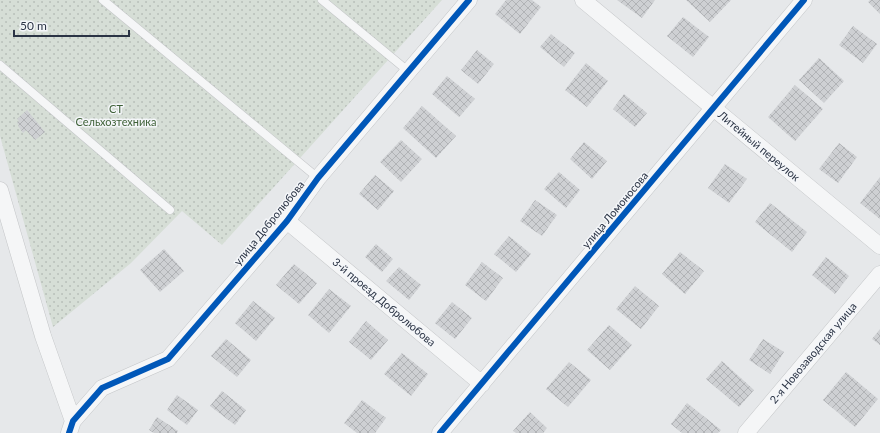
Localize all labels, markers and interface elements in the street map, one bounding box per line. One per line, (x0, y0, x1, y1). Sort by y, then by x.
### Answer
scale bar (14, 12, 129, 38)
text: 50 m (20, 18, 47, 33)
park label: СТ Сельхозтехника (75, 102, 157, 128)
street label: Литейный переулок (715, 107, 803, 184)
street label: улица Ломоносова (579, 169, 650, 251)
street label: улица Добролюбова (231, 178, 307, 267)
street label: 3-й проезд Добролюбова (330, 255, 438, 349)
street label: 2-я Новозаводская улица (766, 299, 859, 406)

